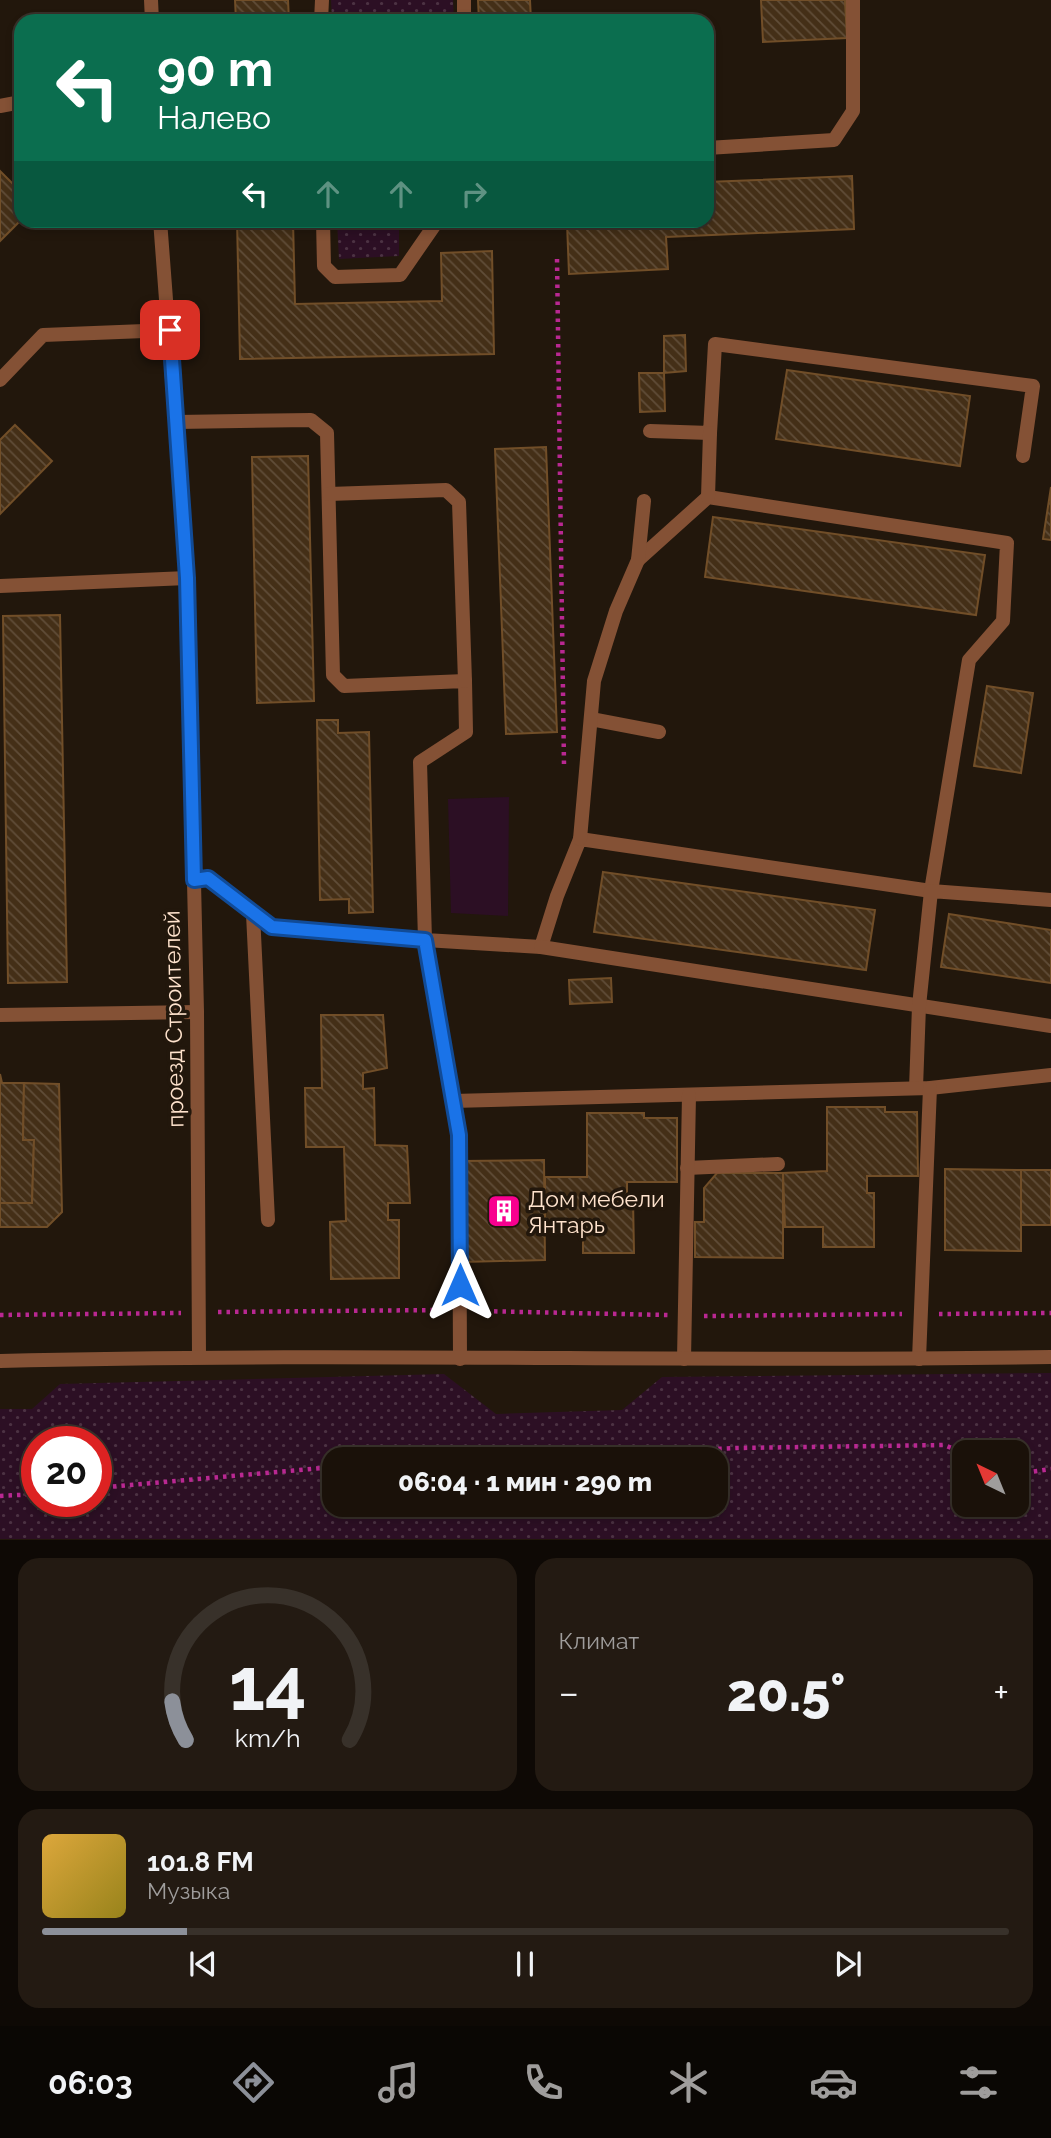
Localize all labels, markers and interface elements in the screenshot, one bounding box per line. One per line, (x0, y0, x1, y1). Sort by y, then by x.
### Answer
text: 90 m (157, 40, 273, 97)
icon: left (42, 42, 133, 133)
text: Налево (157, 99, 271, 136)
icon: left (236, 175, 274, 213)
icon: ahead (309, 175, 347, 213)
icon: ahead (382, 175, 420, 213)
icon: right (455, 175, 493, 213)
pin (140, 300, 200, 360)
icon: arrive (151, 311, 189, 349)
street label: проезд Строителей (158, 910, 188, 1128)
place label: Дом мебели Янтарь (528, 1185, 665, 1238)
building icon: Дом мебели Янтарь (485, 1192, 523, 1230)
position arrow (423, 1248, 497, 1322)
speed limit sign: 20 (21, 1426, 112, 1517)
north arrow (952, 1440, 1029, 1517)
map controls (952, 1440, 1029, 1517)
text: 06:04 · 1 мин · 290 m (398, 1467, 652, 1497)
text: Климат (559, 1627, 639, 1654)
text: 14 (228, 1643, 306, 1728)
text: 20.5° (727, 1662, 845, 1723)
text: − (559, 1670, 579, 1715)
text: + (993, 1670, 1009, 1715)
text: km/h (234, 1723, 300, 1753)
text: 101.8 FM (147, 1847, 254, 1877)
text: Музыка (147, 1877, 230, 1904)
icon: previous (184, 1945, 222, 1983)
icon: pause (506, 1945, 544, 1983)
icon: next (829, 1945, 867, 1983)
icon: directions (229, 2058, 278, 2107)
icon: music (374, 2058, 423, 2107)
icon: phone (519, 2058, 568, 2107)
icon: climate (664, 2058, 713, 2107)
icon: car (809, 2058, 858, 2107)
icon: filters (954, 2058, 1003, 2107)
text: 06:03 (48, 2064, 133, 2101)

